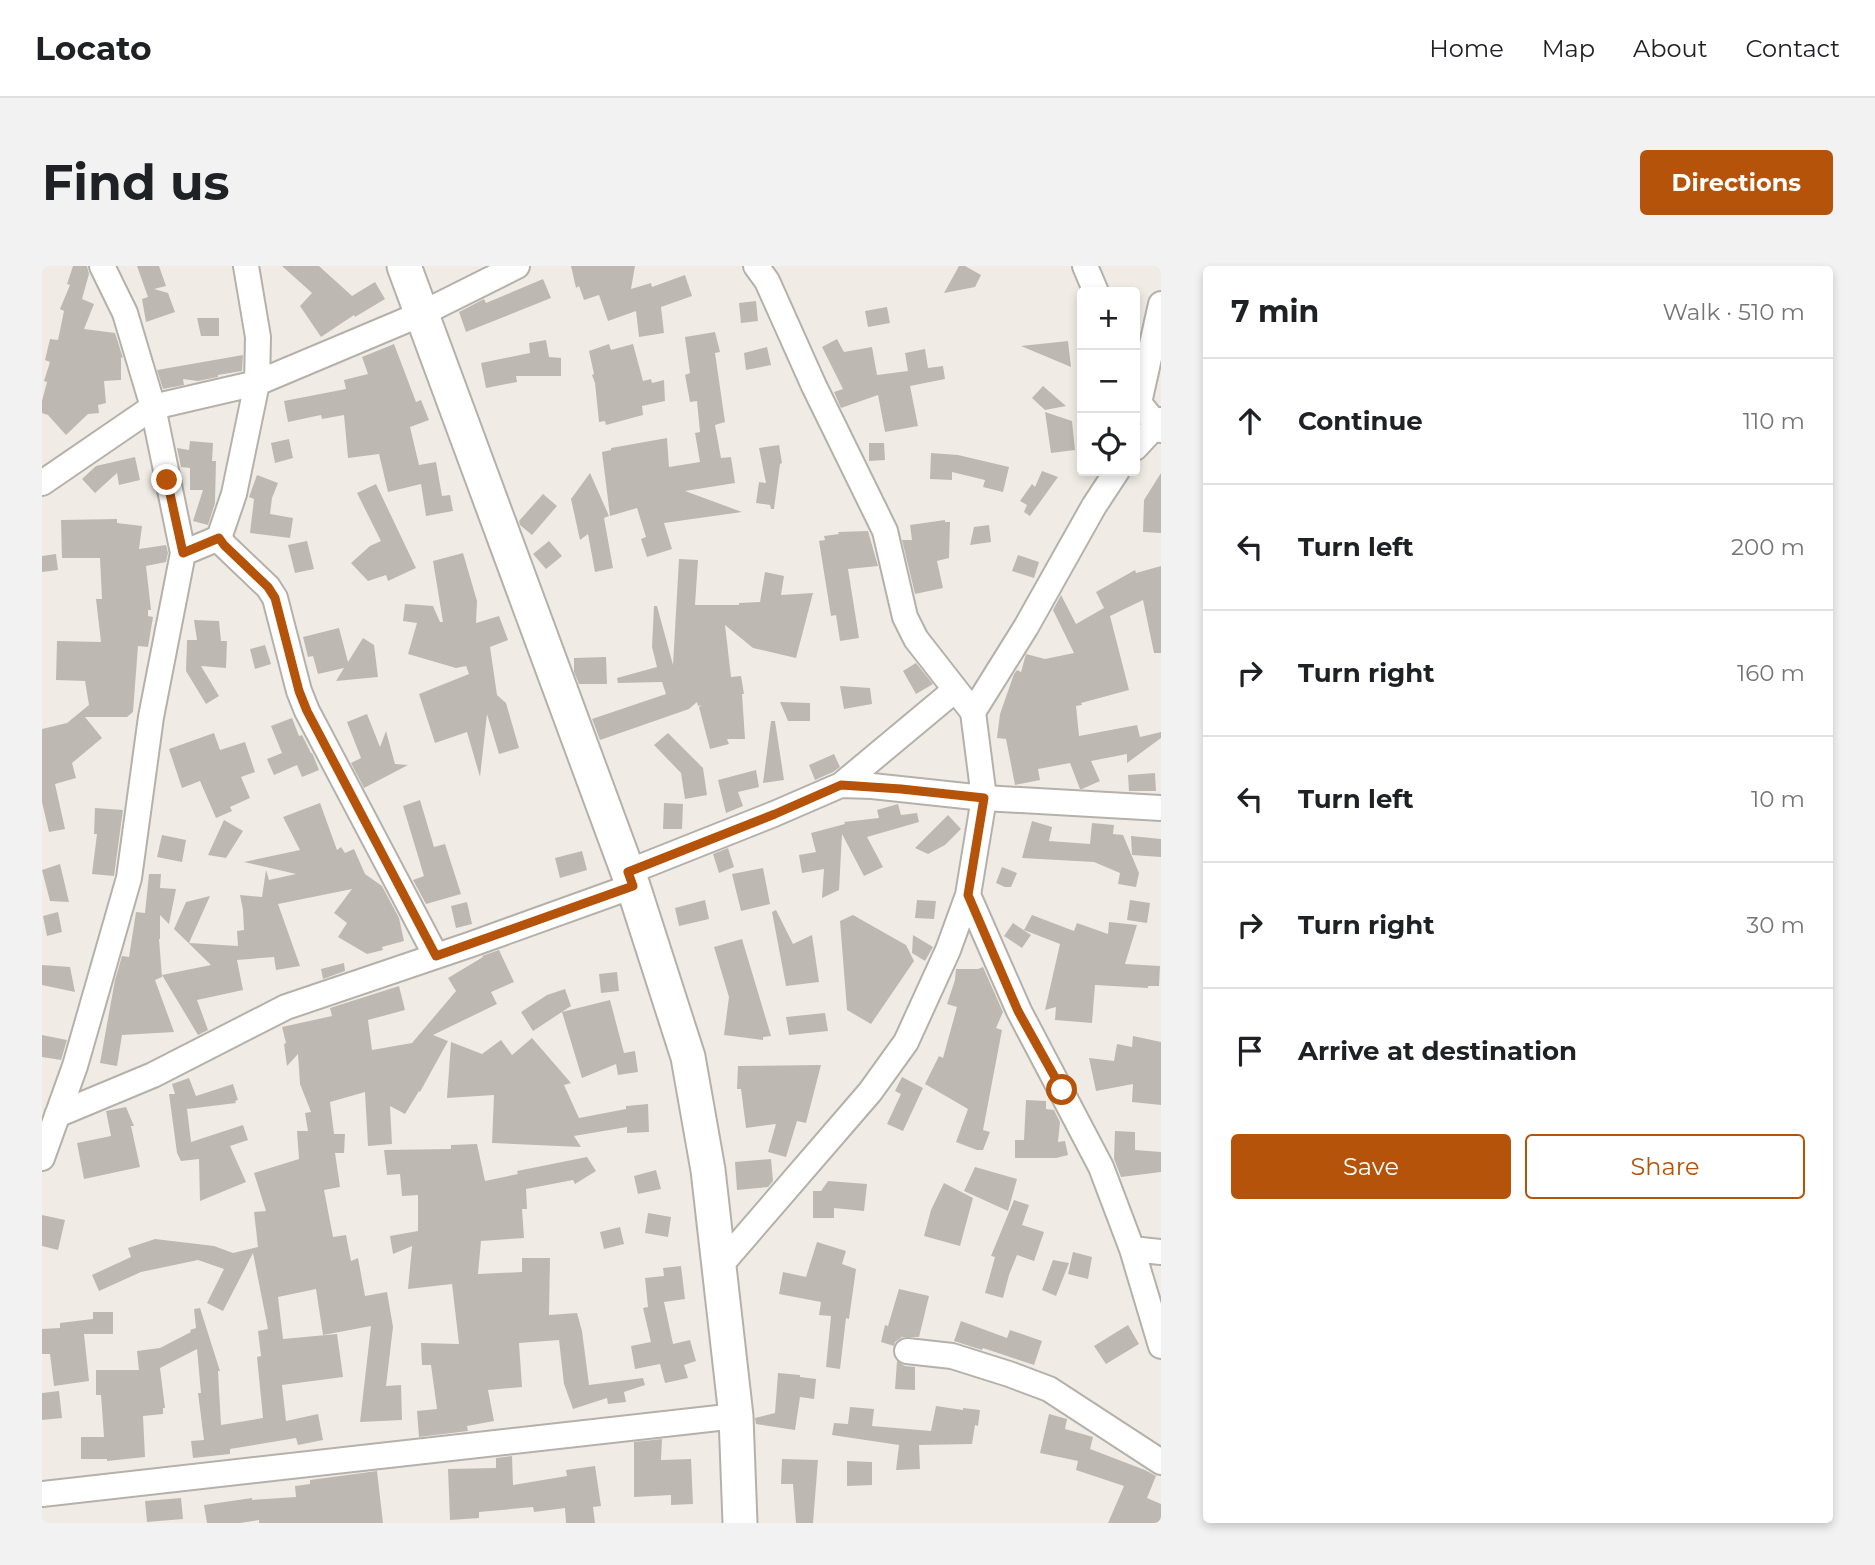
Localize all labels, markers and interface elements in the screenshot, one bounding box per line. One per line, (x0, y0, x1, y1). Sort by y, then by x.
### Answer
text: Locato (35, 28, 152, 68)
text: Home (1429, 34, 1504, 63)
text: Map (1542, 34, 1595, 63)
text: About (1633, 34, 1707, 63)
text: Contact (1745, 34, 1840, 63)
button: Directions (1640, 150, 1833, 215)
text: Find us (42, 153, 230, 212)
map controls (1077, 287, 1140, 476)
button: + (1077, 287, 1140, 350)
text: 7 min (1231, 293, 1319, 330)
text: Walk · 510 m (1662, 298, 1805, 326)
button: − (1077, 350, 1140, 413)
icon: ahead (1231, 402, 1269, 440)
text: Continue (1298, 405, 1423, 437)
text: 110 m (1743, 407, 1805, 435)
button: locate (1077, 413, 1140, 476)
route end (151, 464, 182, 495)
icon: left (1231, 528, 1269, 566)
text: Turn left (1298, 531, 1414, 563)
text: 200 m (1731, 533, 1805, 561)
icon: right (1231, 654, 1269, 692)
text: Turn right (1298, 657, 1434, 689)
text: 160 m (1737, 659, 1805, 687)
icon: left (1231, 780, 1269, 818)
text: Turn left (1298, 783, 1414, 815)
text: 10 m (1751, 785, 1805, 813)
icon: right (1231, 906, 1269, 944)
text: Turn right (1298, 909, 1434, 941)
text: 30 m (1746, 911, 1805, 939)
icon: arrive (1231, 1032, 1269, 1070)
text: Arrive at destination (1298, 1035, 1577, 1067)
route start (1046, 1074, 1077, 1105)
button: Save (1231, 1134, 1511, 1199)
button: Share (1525, 1134, 1805, 1199)

